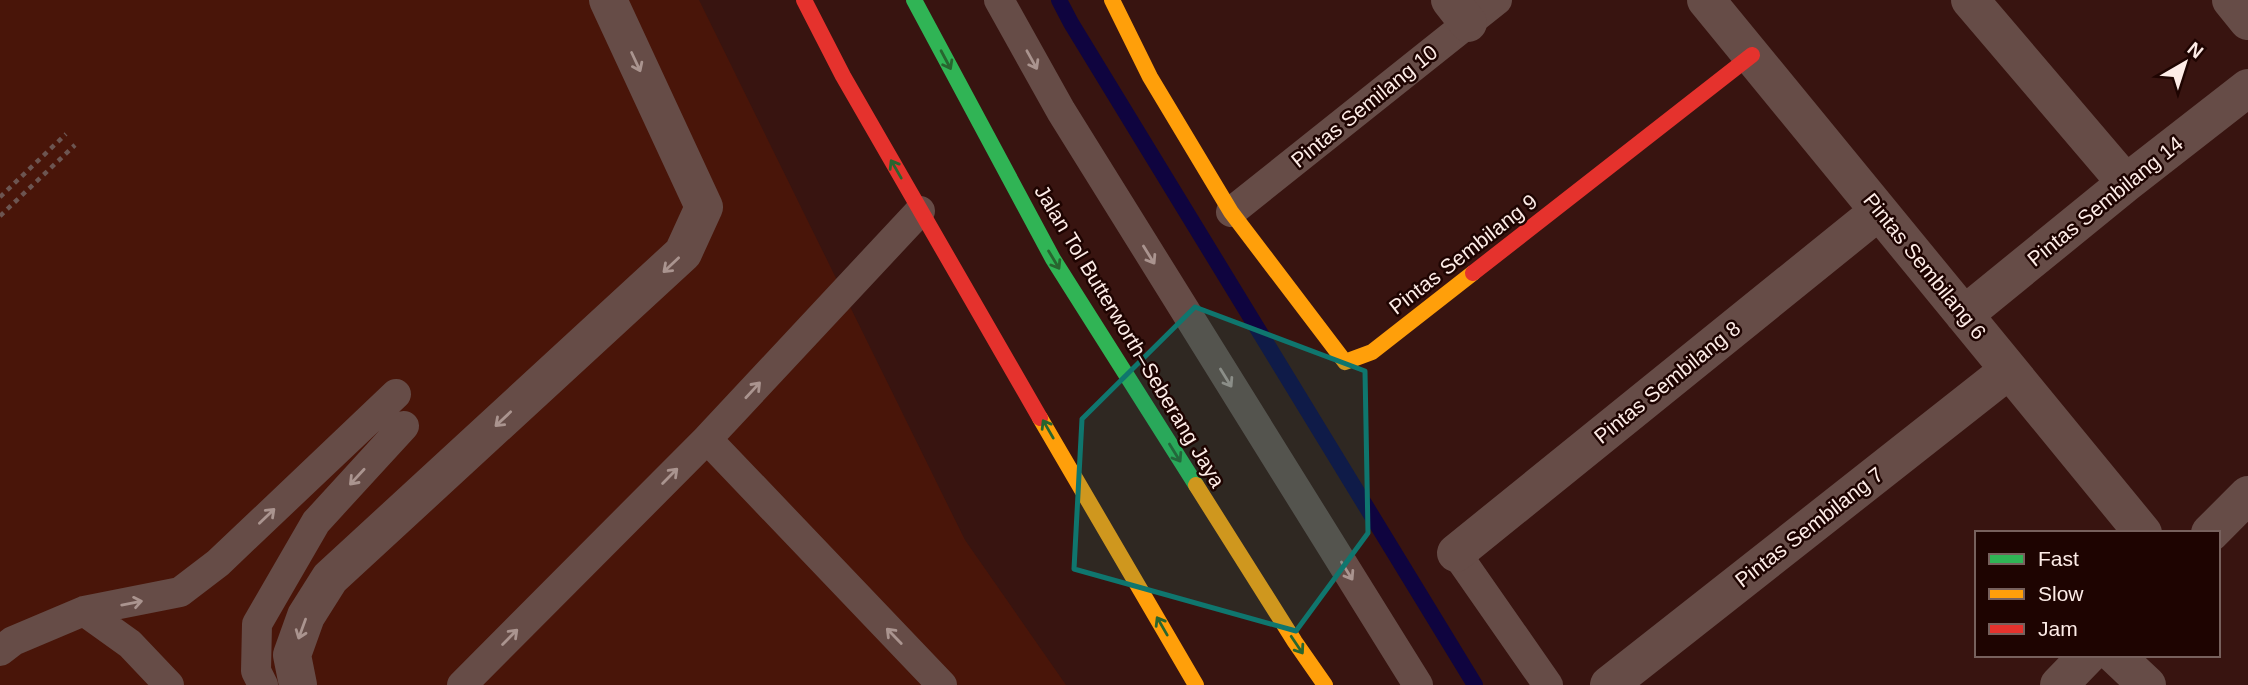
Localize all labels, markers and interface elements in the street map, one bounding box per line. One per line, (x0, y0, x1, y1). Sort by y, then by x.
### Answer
north arrow (2150, 28, 2220, 98)
text: N (2183, 38, 2207, 63)
street label: Pintas Semilang 10 (1286, 40, 1442, 172)
one-way arrow (940, 49, 953, 70)
one-way arrow (1025, 49, 1039, 69)
one-way arrow (630, 51, 644, 72)
street label: Pintas Sembilang 14 (2023, 131, 2187, 271)
one-way arrow (889, 160, 903, 180)
street label: Jalan Tol Butterworth–Seberang Jaya (1030, 181, 1230, 492)
street label: Pintas Sembilang 6 (1859, 188, 1991, 344)
street label: Pintas Sembilang 9 (1385, 189, 1541, 319)
one-way arrow (1142, 244, 1156, 264)
one-way arrow (1048, 250, 1062, 270)
one-way arrow (663, 256, 680, 273)
street label: Pintas Sembilang 8 (1589, 316, 1745, 448)
one-way arrow (1218, 368, 1233, 387)
one-way arrow (745, 381, 762, 398)
one-way arrow (495, 410, 512, 427)
one-way arrow (1040, 420, 1054, 440)
one-way arrow (1168, 443, 1183, 462)
street label: Pintas Sembilang 7 (1731, 462, 1887, 592)
one-way arrow (662, 467, 679, 484)
one-way arrow (349, 468, 366, 485)
one-way arrow (258, 508, 275, 525)
legend (1975, 531, 2220, 657)
text: Fast (2038, 547, 2079, 570)
one-way arrow (1340, 560, 1354, 580)
text: Slow (2038, 582, 2084, 605)
one-way arrow (120, 595, 143, 609)
one-way arrow (1155, 616, 1168, 637)
one-way arrow (294, 617, 307, 639)
text: Jam (2038, 617, 2078, 640)
one-way arrow (501, 628, 518, 645)
one-way arrow (886, 628, 903, 645)
one-way arrow (1290, 635, 1304, 654)

